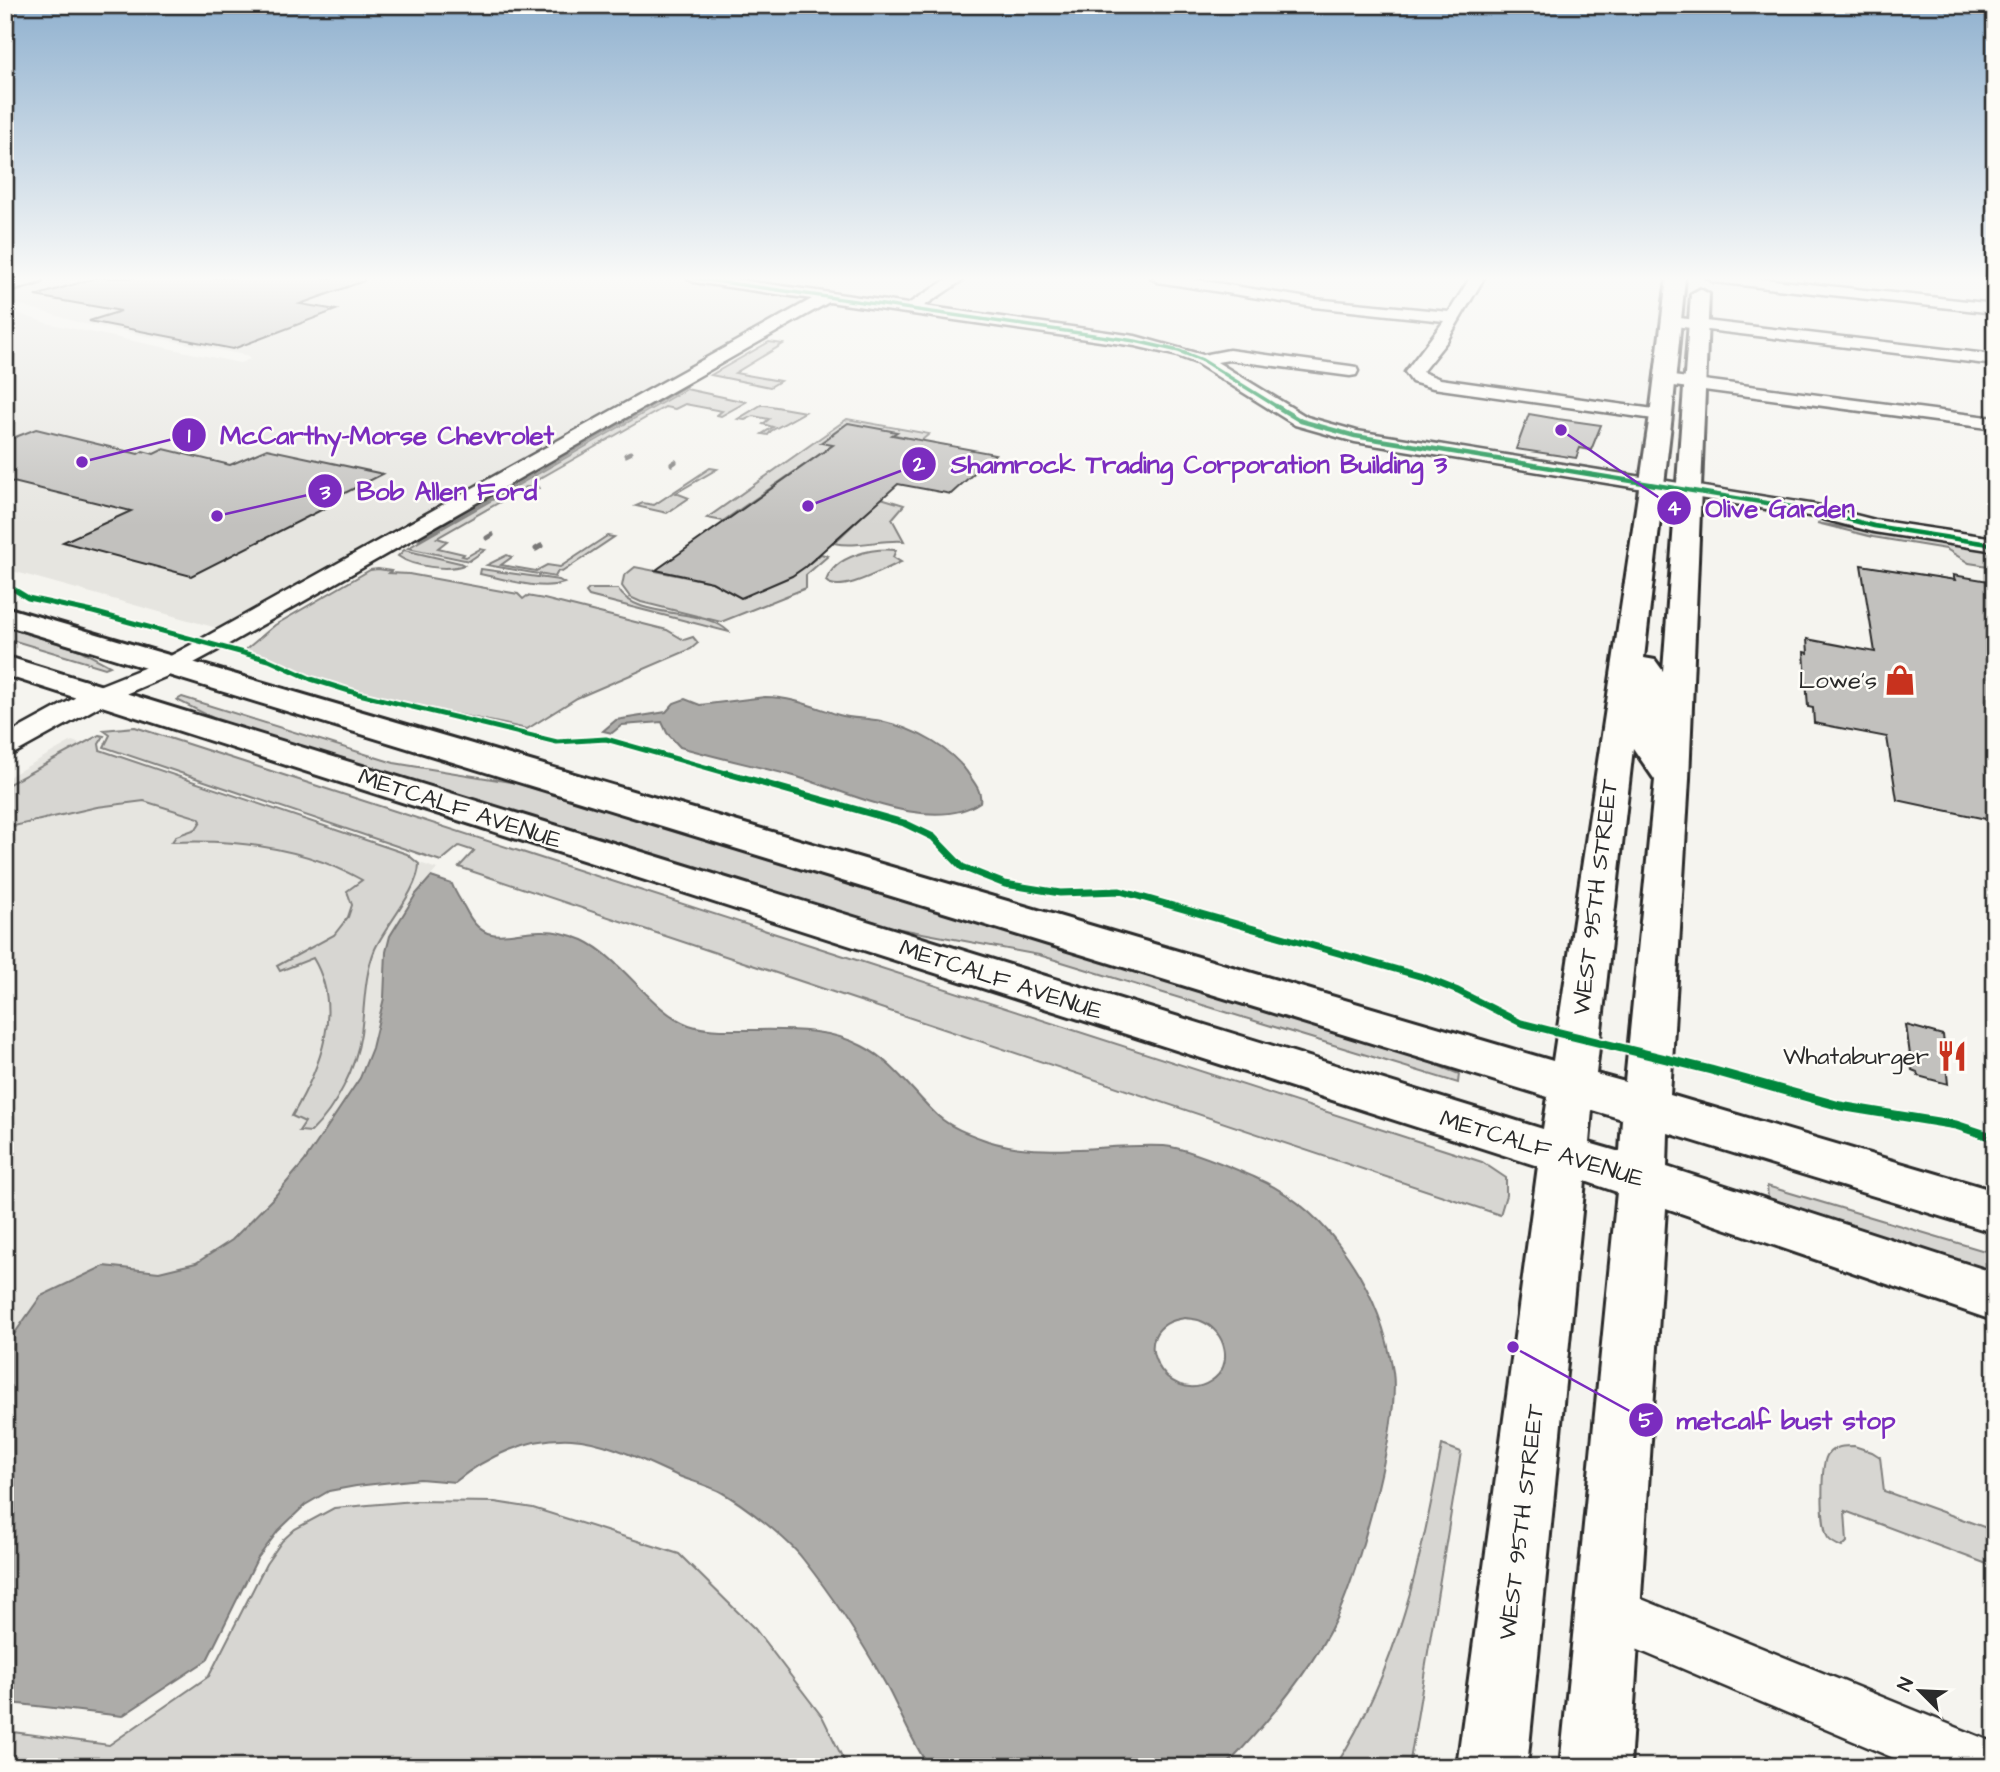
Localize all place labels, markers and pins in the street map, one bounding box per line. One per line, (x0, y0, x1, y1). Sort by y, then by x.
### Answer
callout: McCarthy-Morse Chevrolet (171, 412, 568, 459)
callout: Shamrock Trading Corporation Building 3 (901, 440, 1461, 487)
callout: Bob Allen Ford (307, 468, 551, 515)
callout: Olive Garden (1656, 485, 1868, 532)
shop icon: Lowe's (1883, 663, 1917, 697)
place label: Lowe's (1799, 664, 1877, 698)
restaurant icon: Whataburger (1935, 1039, 1969, 1073)
place label: Whataburger (1783, 1040, 1929, 1075)
callout: metcalf bust stop (1628, 1396, 1910, 1443)

